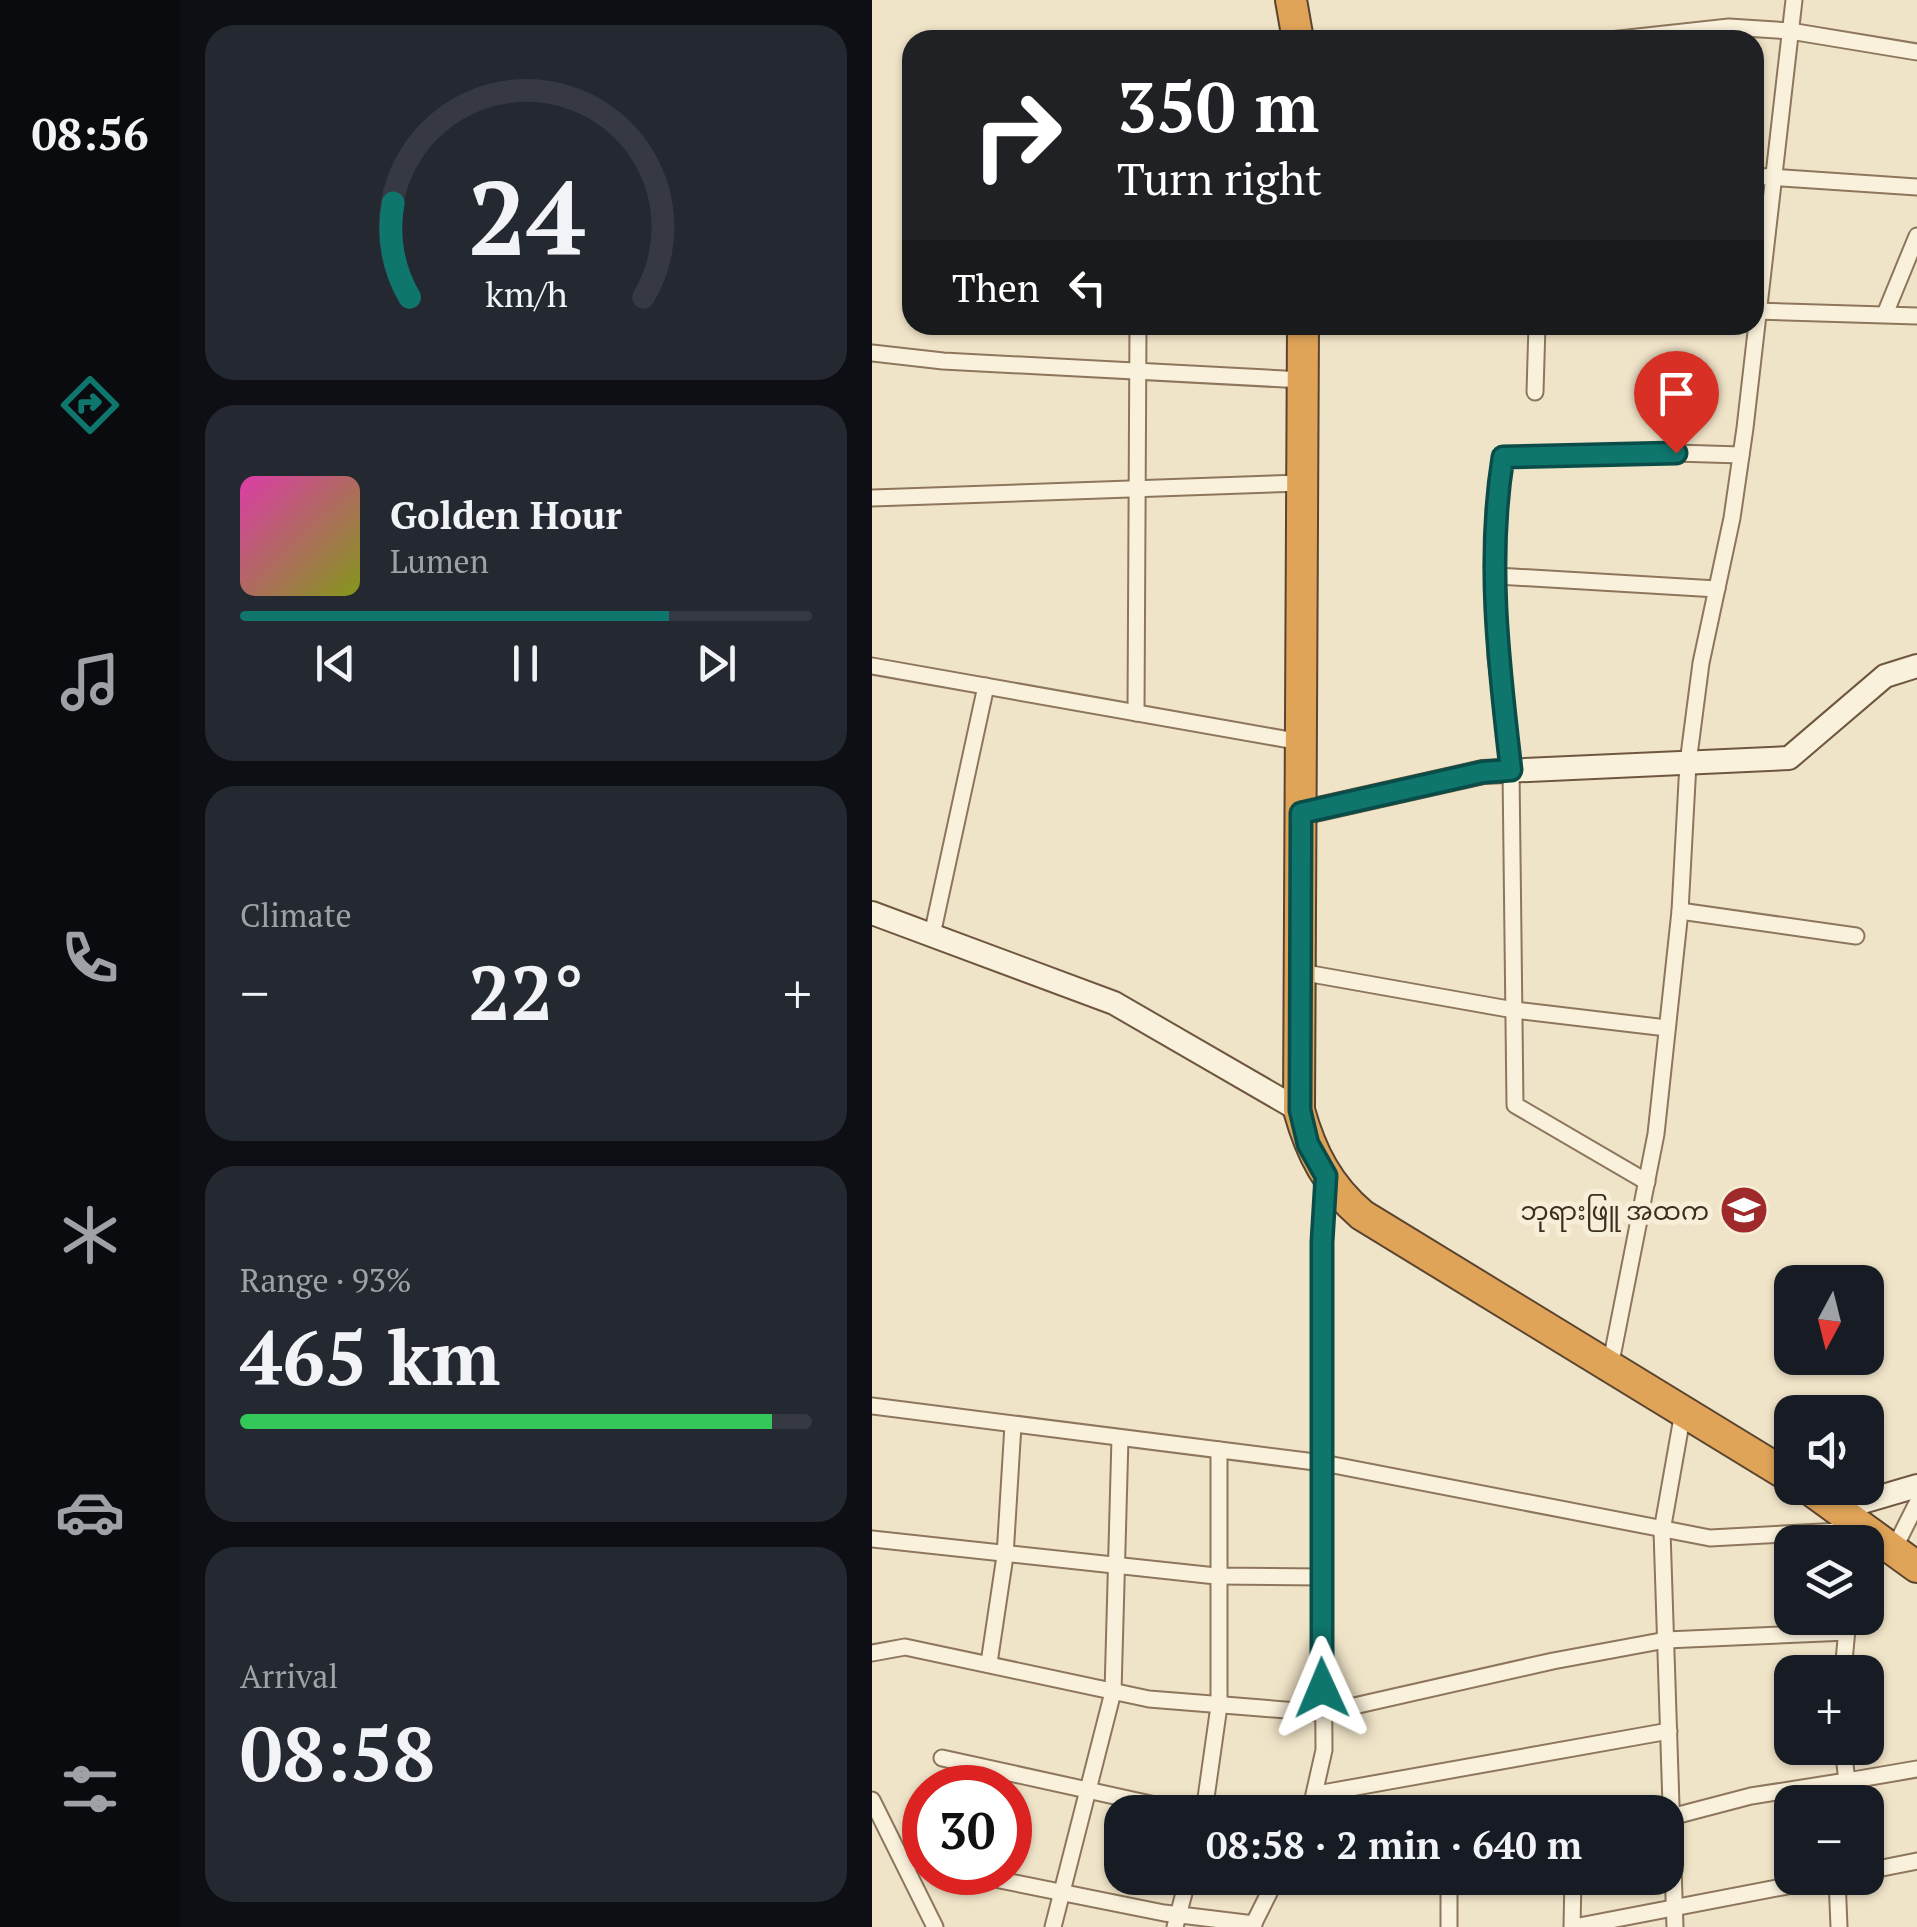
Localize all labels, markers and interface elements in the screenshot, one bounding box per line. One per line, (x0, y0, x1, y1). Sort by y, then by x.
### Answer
text: 350 m (1117, 59, 1319, 152)
icon: right (952, 70, 1082, 200)
text: 08:56 (31, 103, 149, 163)
text: 24 (467, 147, 585, 285)
text: Turn right (1117, 148, 1322, 208)
icon: left (1060, 260, 1115, 315)
text: Then (952, 263, 1040, 313)
text: km/h (485, 270, 567, 317)
pin (1634, 351, 1719, 454)
icon: arrive (1649, 366, 1704, 421)
icon: directions (55, 370, 125, 440)
text: Golden Hour (390, 490, 622, 540)
text: Lumen (390, 540, 489, 582)
icon: previous (308, 636, 363, 691)
icon: pause (498, 636, 553, 691)
icon: next (689, 636, 744, 691)
icon: music (55, 647, 125, 717)
text: Climate (240, 894, 352, 936)
icon: phone (55, 923, 125, 993)
text: 22° (468, 942, 584, 1041)
text: − (240, 956, 269, 1029)
text: + (783, 956, 812, 1029)
school or university icon: ဘုရားဖြူ အထက (1718, 1184, 1770, 1236)
place label: ဘုရားဖြူ အထက (1521, 1194, 1709, 1232)
icon: climate (55, 1200, 125, 1270)
text: Range · 93% (240, 1259, 412, 1301)
north arrow (1774, 1265, 1884, 1375)
map controls (1774, 1265, 1884, 1895)
text: 465 km (240, 1307, 500, 1406)
button: sound (1774, 1395, 1884, 1505)
icon: car (55, 1477, 125, 1547)
button: layers (1774, 1525, 1884, 1635)
position arrow (1270, 1636, 1374, 1740)
text: Arrival (240, 1655, 338, 1697)
button: + (1774, 1655, 1884, 1765)
text: 08:58 (240, 1703, 435, 1802)
icon: filters (55, 1754, 125, 1824)
speed limit sign: 30 (902, 1765, 1032, 1895)
button: − (1774, 1785, 1884, 1895)
text: 08:58 · 2 min · 640 m (1206, 1820, 1582, 1870)

